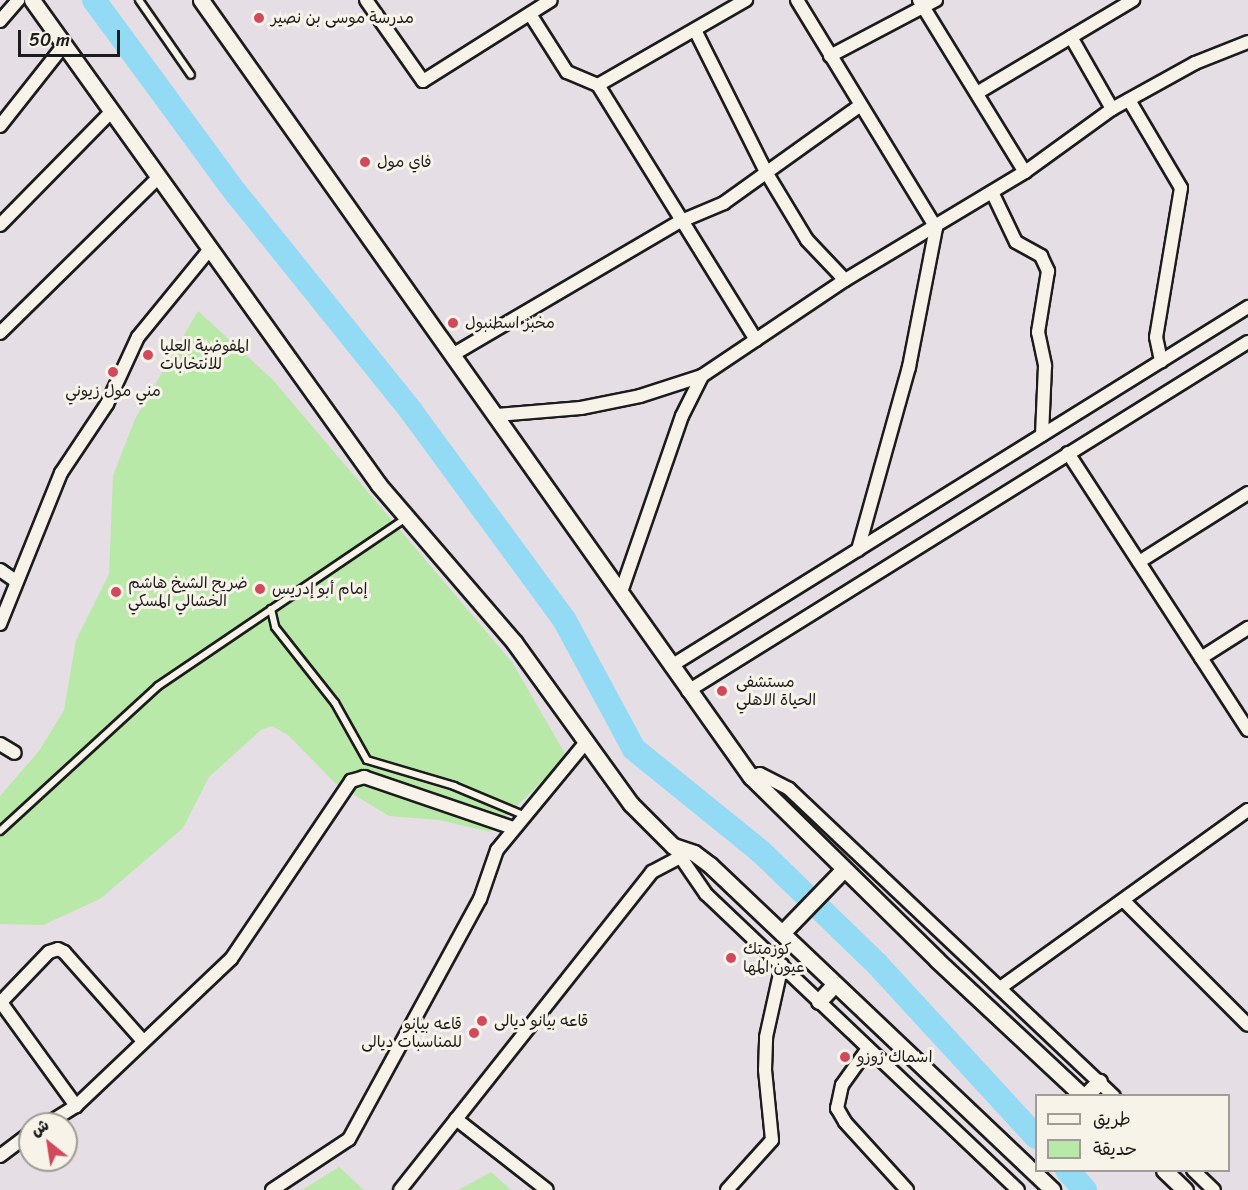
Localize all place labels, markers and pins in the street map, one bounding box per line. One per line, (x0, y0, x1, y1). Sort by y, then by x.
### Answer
place label: مدرسة موسى بن نصير (271, 8, 414, 28)
marker: مدرسة موسى بن نصير (252, 11, 266, 25)
place label: فاي مول (377, 152, 432, 172)
marker: فاي مول (358, 155, 372, 169)
place label: مخبز اسطنبول (465, 313, 555, 333)
marker: مخبز اسطنبول (446, 316, 460, 330)
place label: المفوضية العليا للانتخابات (160, 336, 249, 374)
marker: المفوضية العليا للانتخابات (141, 348, 155, 362)
marker: مني مول زيوني (106, 365, 120, 379)
place label: مني مول زيوني (65, 381, 161, 401)
place label: ضريح الشيخ هاشم الخشالي المسكي (128, 573, 248, 611)
place label: إمام أبو إدريس (272, 579, 367, 599)
marker: إمام أبو إدريس (253, 582, 267, 596)
marker: ضريح الشيخ هاشم الخشالي المسكي (109, 585, 123, 599)
place label: مستشفى الحياة الاهلي (736, 672, 816, 710)
marker: مستشفى الحياة الاهلي (713, 682, 731, 700)
place label: كوزمتك عيون المها (743, 939, 805, 977)
marker: كوزمتك عيون المها (724, 951, 738, 965)
place label: قاعه بيانو ديالى (494, 1011, 588, 1031)
place label: قاعه بيانو للمناسبات ديالى (361, 1014, 462, 1052)
marker: قاعه بيانو ديالى (475, 1014, 489, 1028)
marker: قاعه بيانو للمناسبات ديالى (467, 1026, 481, 1040)
place label: اسماك زوزو (857, 1047, 932, 1067)
marker: اسماك زوزو (838, 1050, 852, 1064)

